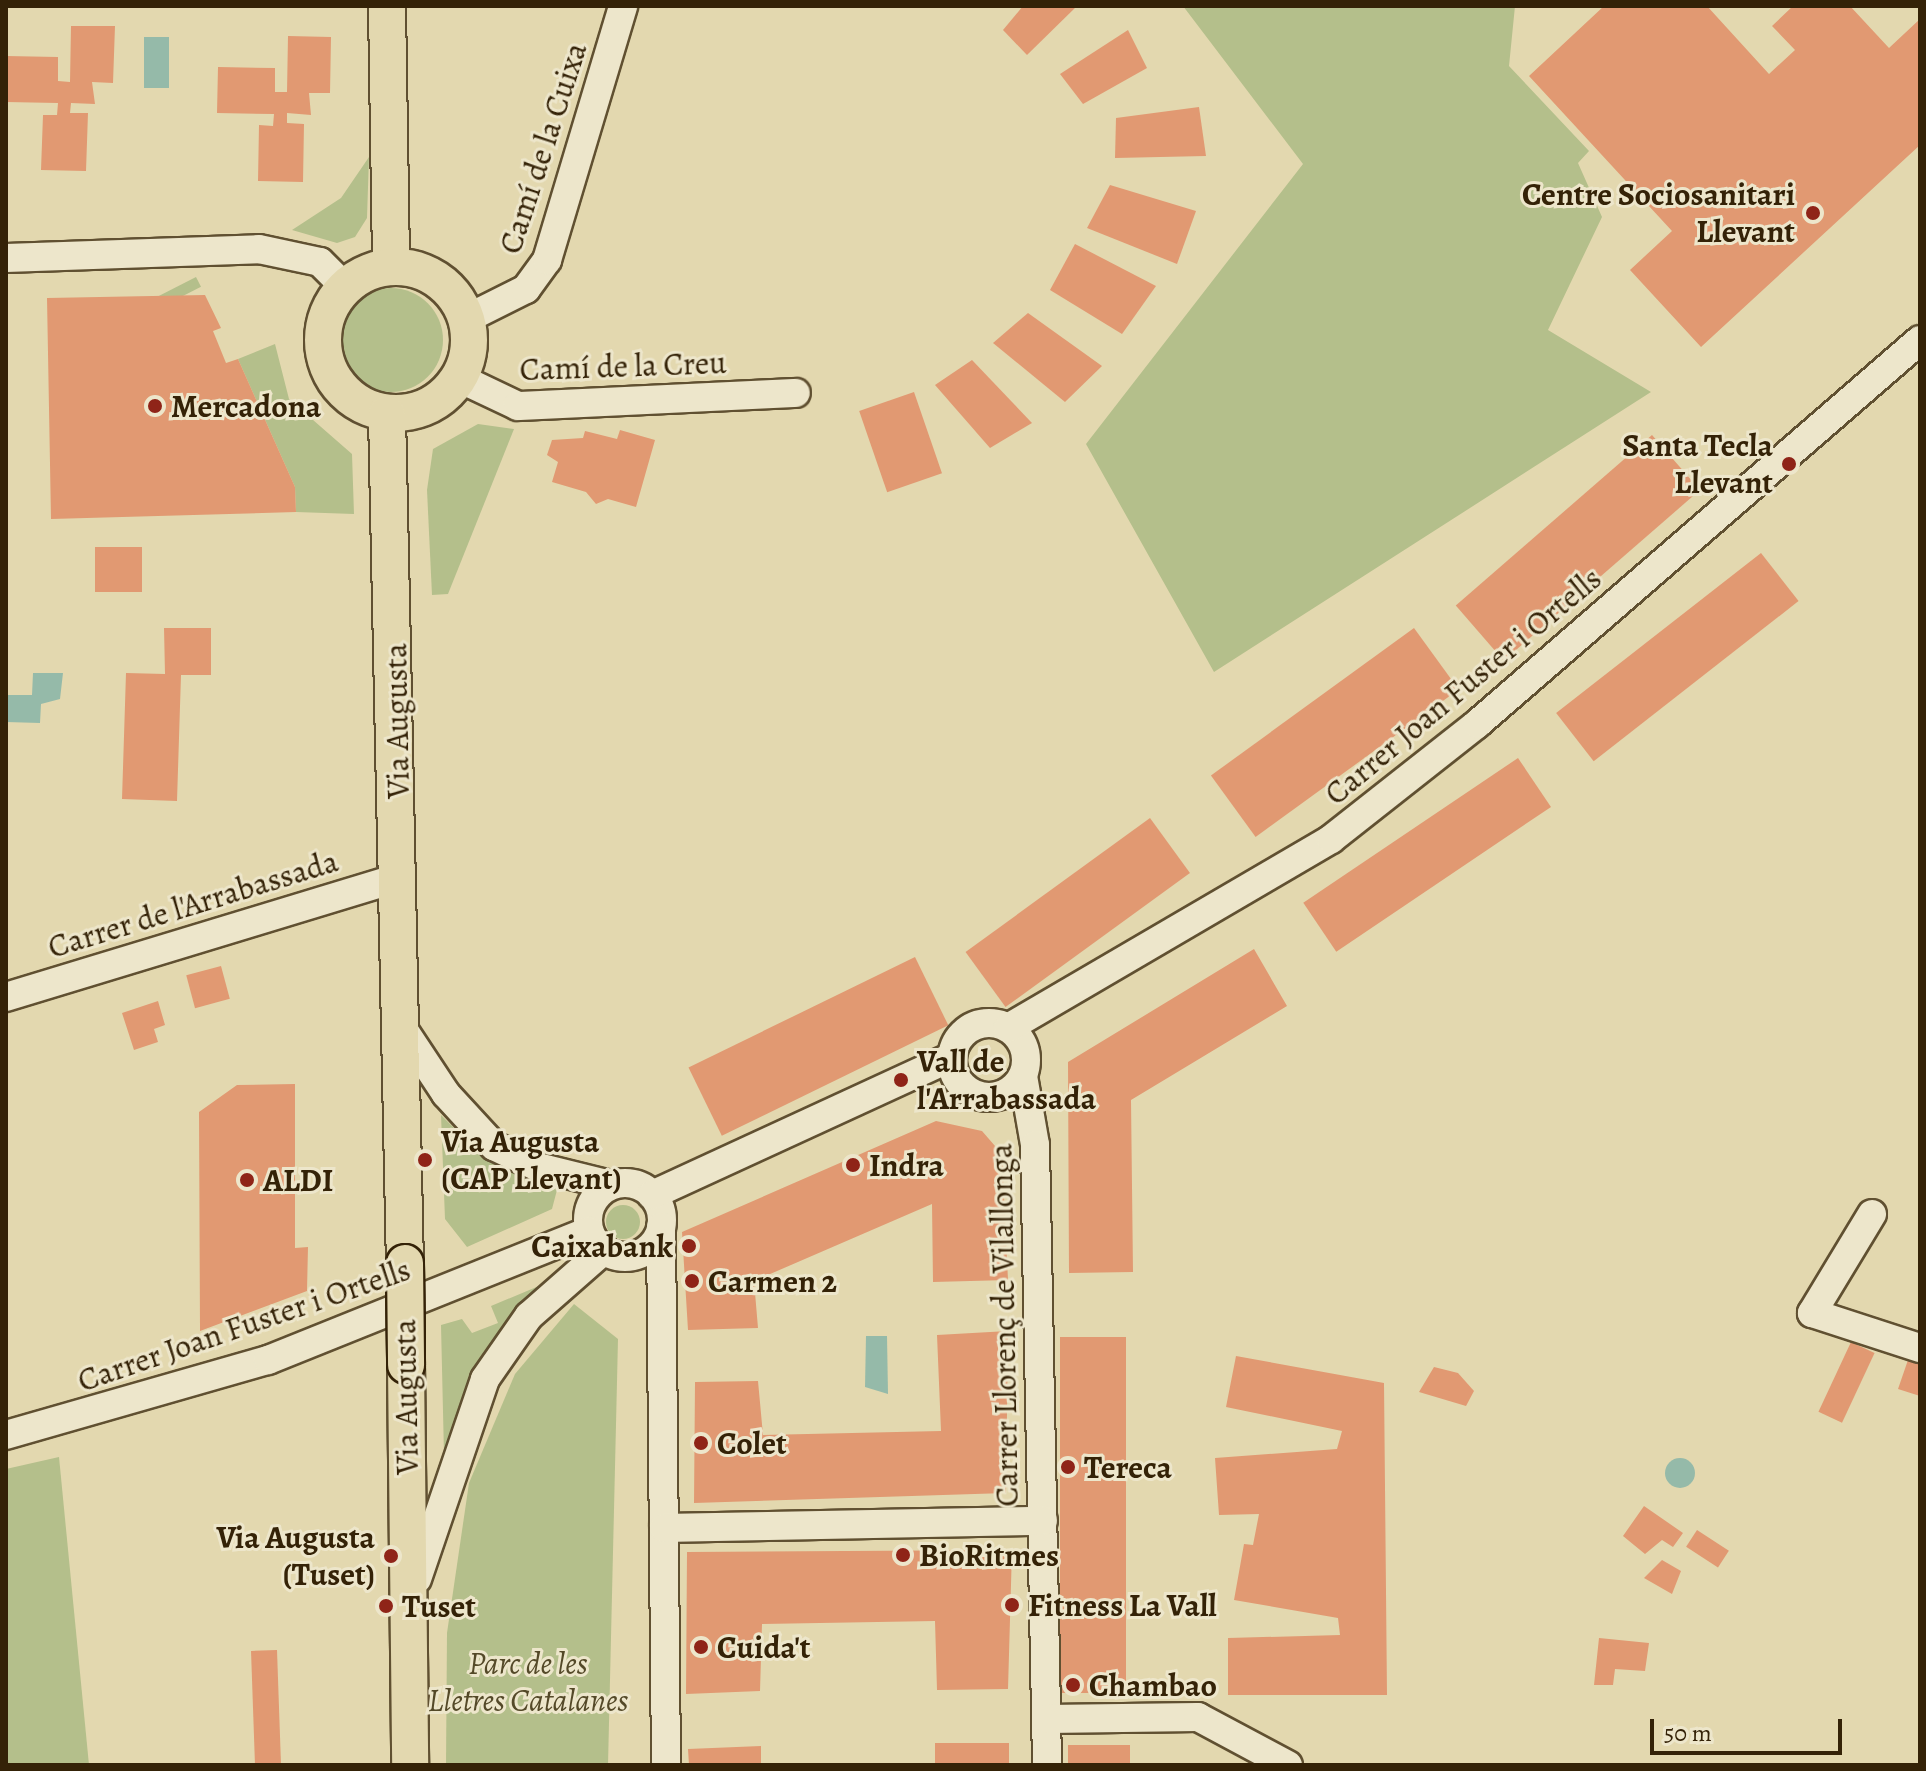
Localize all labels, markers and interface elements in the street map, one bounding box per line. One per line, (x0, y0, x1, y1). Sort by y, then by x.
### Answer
street label: Camí de la Cuixa (491, 38, 595, 258)
place label: Centre Sociosanitari Llevant (1522, 176, 1795, 251)
marker: Centre Sociosanitari Llevant (1802, 202, 1824, 224)
street label: Camí de la Creu (519, 343, 727, 389)
place label: Mercadona (171, 387, 321, 425)
marker: Mercadona (146, 397, 164, 415)
place label: Santa Tecla Llevant (1622, 427, 1773, 502)
marker: Santa Tecla Llevant (1780, 455, 1798, 473)
street label: Carrer Joan Fuster i Ortells (1317, 559, 1609, 813)
street label: Via Augusta (376, 643, 418, 799)
street label: Carrer de l'Arrabassada (43, 842, 343, 966)
place label: Vall de l'Arrabassada (917, 1043, 1096, 1118)
marker: Vall de l'Arrabassada (892, 1071, 910, 1089)
place label: Via Augusta (CAP Llevant) (441, 1123, 622, 1198)
street label: Carrer Llorenç de Vilallonga (982, 1143, 1026, 1507)
place label: Indra (869, 1146, 944, 1184)
marker: Via Augusta (CAP Llevant) (416, 1151, 434, 1169)
marker: Indra (844, 1156, 862, 1174)
place label: ALDI (263, 1161, 333, 1199)
marker: ALDI (238, 1171, 256, 1189)
place label: Caixabank (531, 1227, 673, 1265)
marker: Caixabank (680, 1237, 698, 1255)
street label: Carrer Joan Fuster i Ortells (73, 1250, 415, 1400)
place label: Carmen 2 (708, 1262, 837, 1300)
marker: Carmen 2 (683, 1272, 701, 1290)
street label: Via Augusta (385, 1319, 427, 1475)
place label: Colet (717, 1424, 787, 1462)
marker: Colet (692, 1434, 710, 1452)
place label: Tereca (1084, 1448, 1172, 1486)
marker: Tereca (1059, 1458, 1077, 1476)
place label: Via Augusta (Tuset) (216, 1519, 375, 1594)
place label: BioRitmes (919, 1536, 1059, 1574)
marker: BioRitmes (894, 1546, 912, 1564)
marker: Via Augusta (Tuset) (382, 1547, 400, 1565)
place label: Fitness La Vall (1028, 1586, 1217, 1624)
place label: Tuset (402, 1587, 476, 1625)
marker: Fitness La Vall (1003, 1596, 1021, 1614)
marker: Tuset (377, 1597, 395, 1615)
place label: Cuida't (717, 1628, 810, 1666)
marker: Cuida't (692, 1638, 710, 1656)
park label: Parc de les Lletres Catalanes (428, 1645, 628, 1720)
place label: Chambao (1089, 1666, 1217, 1704)
marker: Chambao (1064, 1676, 1082, 1694)
scale bar (1654, 1703, 1846, 1753)
text: 50 m (1664, 1717, 1712, 1749)

